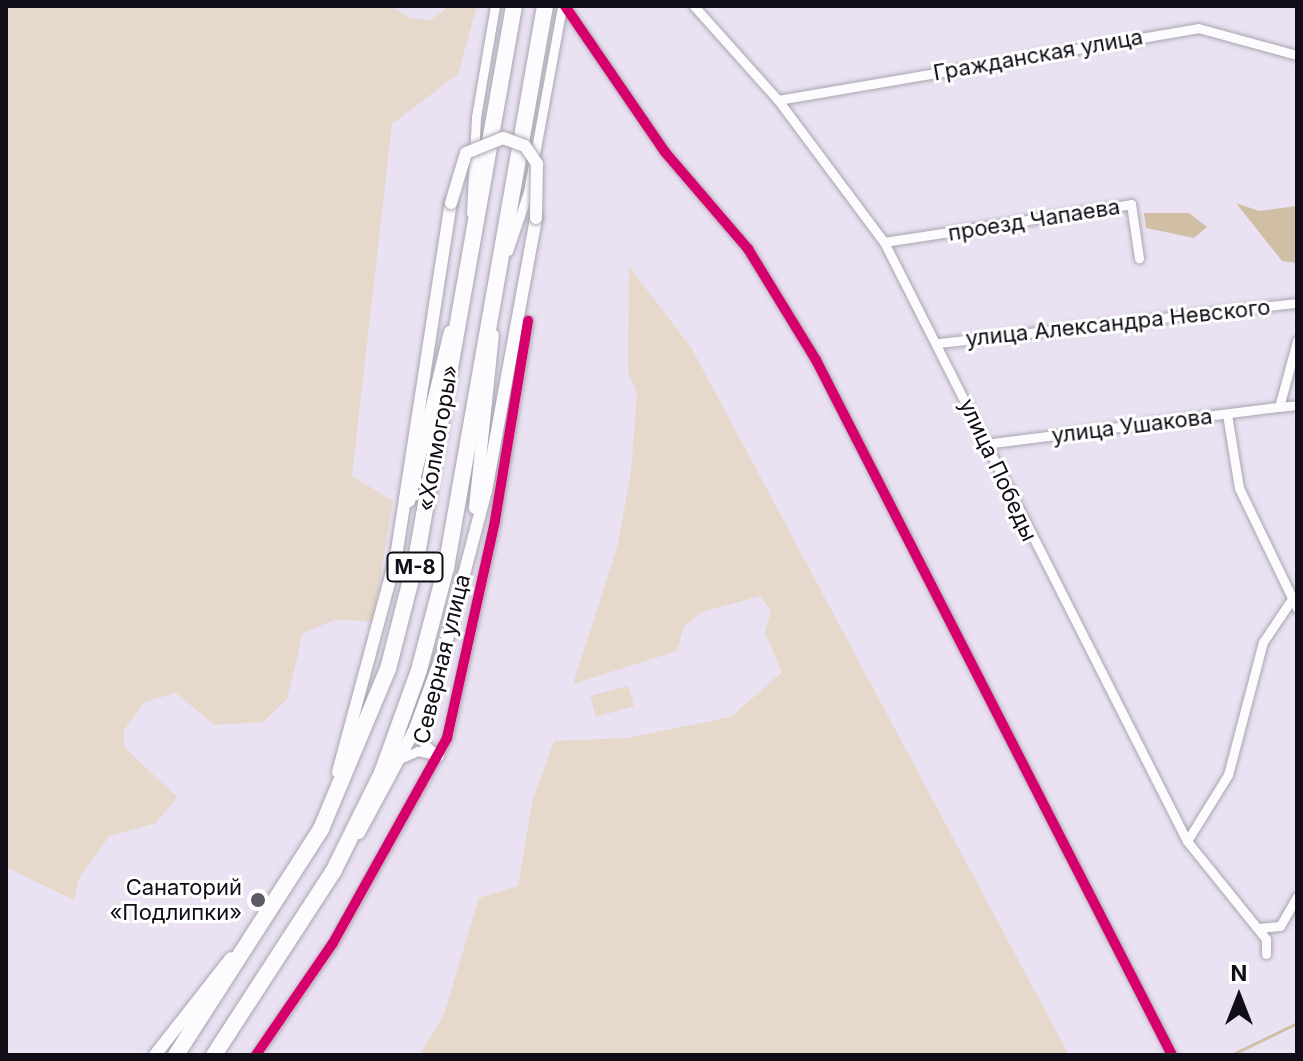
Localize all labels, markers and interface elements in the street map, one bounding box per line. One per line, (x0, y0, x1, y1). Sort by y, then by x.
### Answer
street label: Гражданская улица (931, 24, 1145, 86)
street label: проезд Чапаева (946, 193, 1122, 247)
street label: улица Александра Невского (964, 294, 1272, 352)
street label: «Холмогоры» (412, 363, 464, 513)
street label: улица Победы (953, 395, 1043, 545)
street label: улица Ушакова (1050, 403, 1214, 449)
road number: М-8 (385, 551, 445, 583)
street label: Северная улица (408, 571, 476, 747)
place label: Санаторий «Подлипки» (109, 874, 242, 926)
marker: Санаторий «Подлипки» (249, 891, 267, 909)
north arrow (1199, 957, 1279, 1037)
text: N (1231, 960, 1247, 986)

